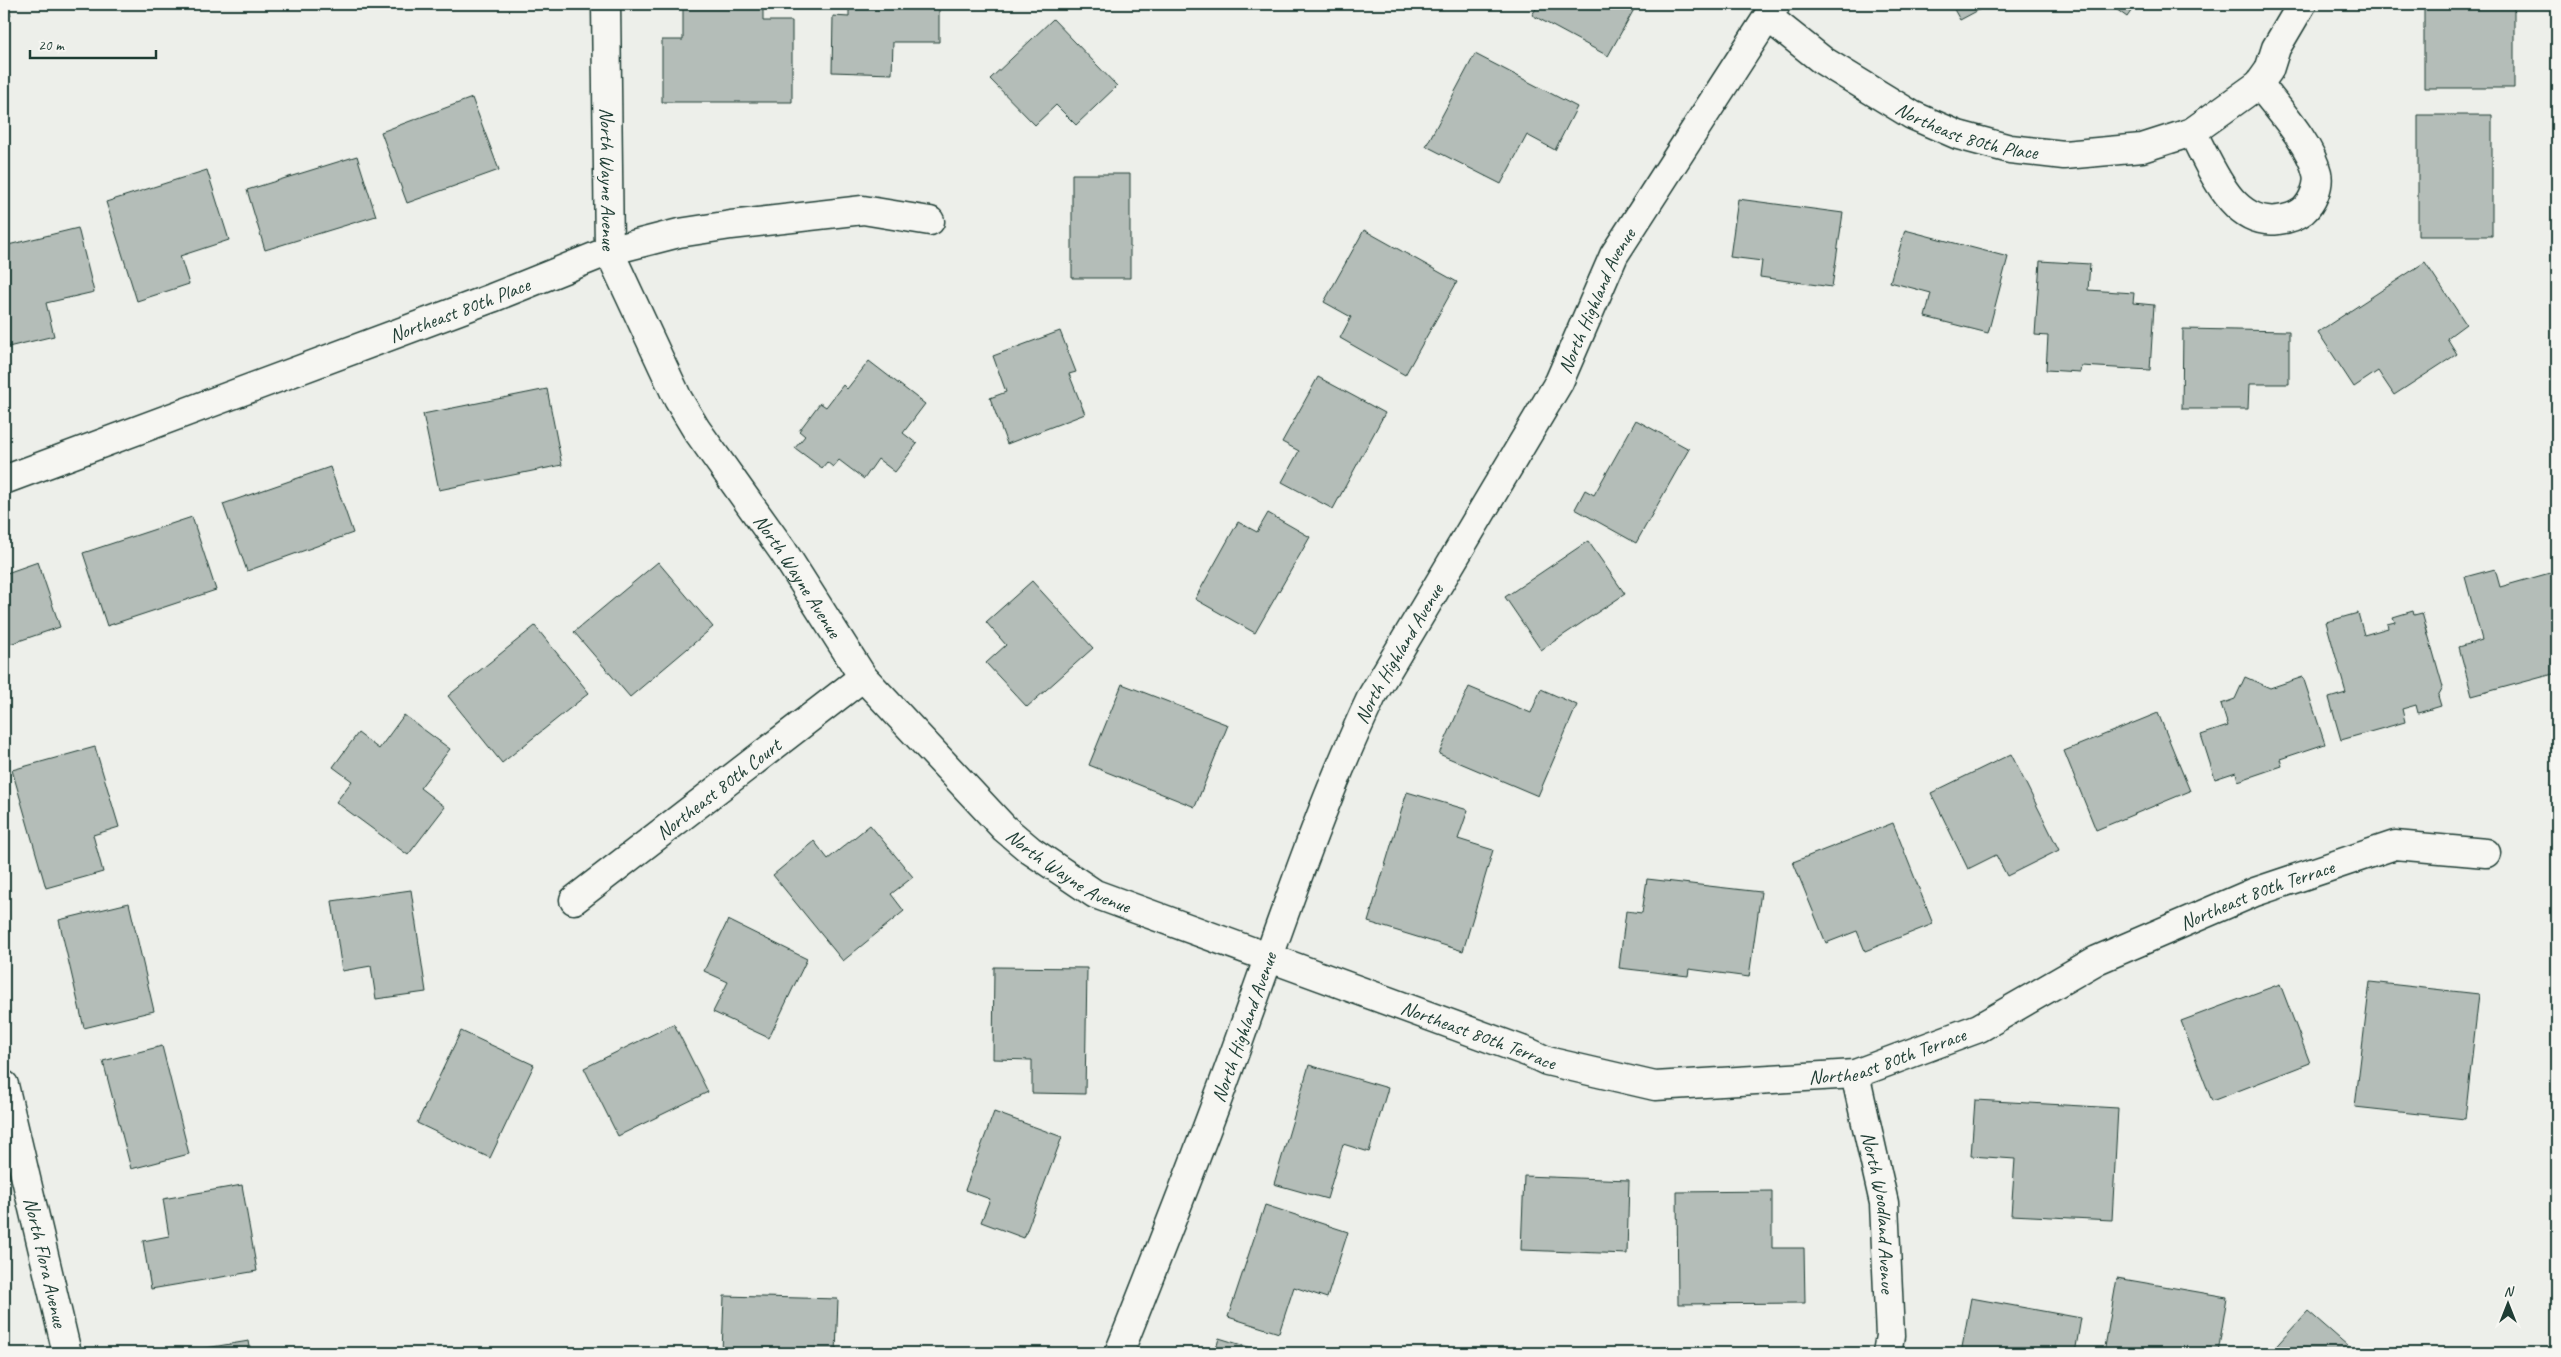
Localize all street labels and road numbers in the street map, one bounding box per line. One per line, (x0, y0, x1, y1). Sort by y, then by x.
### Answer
street label: Northeast 80th Place (1891, 96, 2040, 165)
street label: North Wayne Avenue (594, 108, 621, 252)
street label: North Highland Avenue (1552, 222, 1642, 377)
street label: Northeast 80th Place (386, 272, 535, 348)
street label: North Wayne Avenue (748, 510, 848, 644)
street label: North Highland Avenue (1349, 578, 1450, 728)
street label: Northeast 80th Court (651, 732, 788, 845)
street label: North Wayne Avenue (1001, 823, 1135, 919)
street label: Northeast 80th Terrace (2176, 854, 2339, 936)
street label: North Highland Avenue (1206, 948, 1283, 1106)
street label: Northeast 80th Terrace (1397, 995, 1559, 1076)
street label: Northeast 80th Terrace (1808, 1022, 1971, 1090)
street label: North Woodland Avenue (1855, 1129, 1900, 1295)
street label: North Flora Avenue (18, 1195, 73, 1331)

